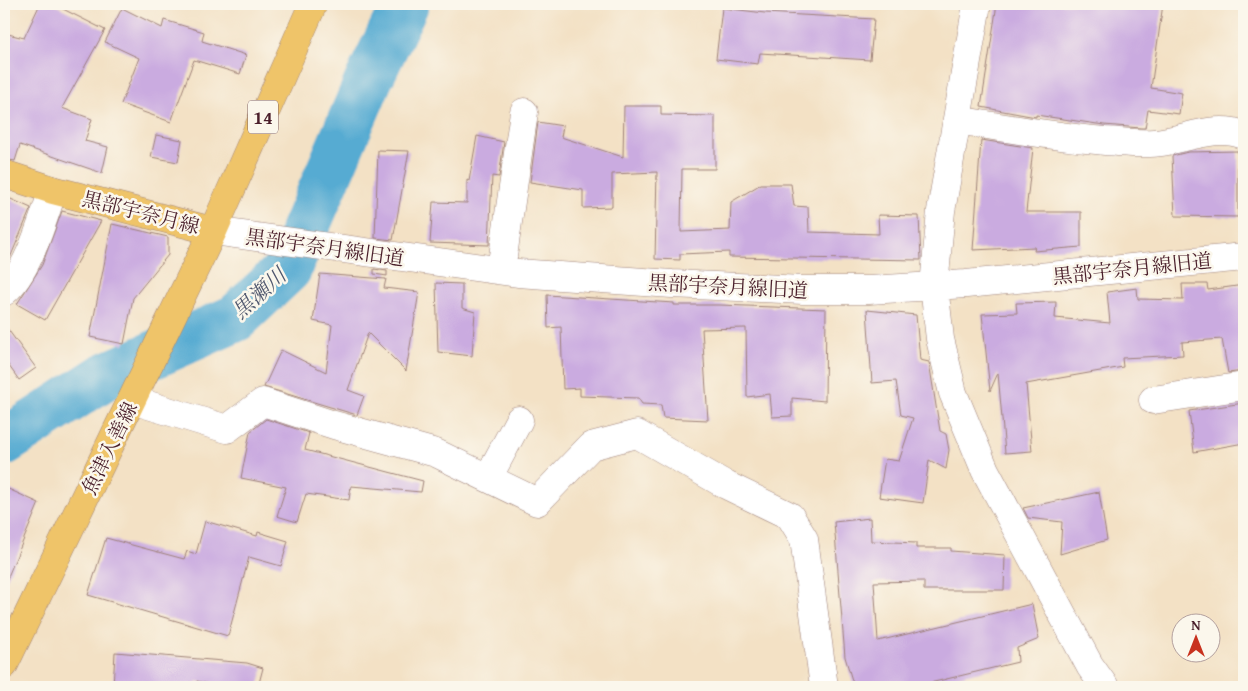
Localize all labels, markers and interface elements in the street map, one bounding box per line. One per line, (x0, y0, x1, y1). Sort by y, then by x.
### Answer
road number: 14 (248, 100, 278, 134)
street label: 黒部宇奈月線 (79, 183, 203, 241)
street label: 黒部宇奈月線旧道 (244, 222, 406, 272)
street label: 黒部宇奈月線旧道 (1051, 245, 1213, 291)
water label: 黒瀬川 (225, 259, 294, 326)
street label: 黒部宇奈月線旧道 (647, 267, 809, 305)
street label: 魚津入善線 (74, 397, 144, 499)
north arrow (1170, 614, 1220, 664)
text: N (1191, 615, 1201, 635)

